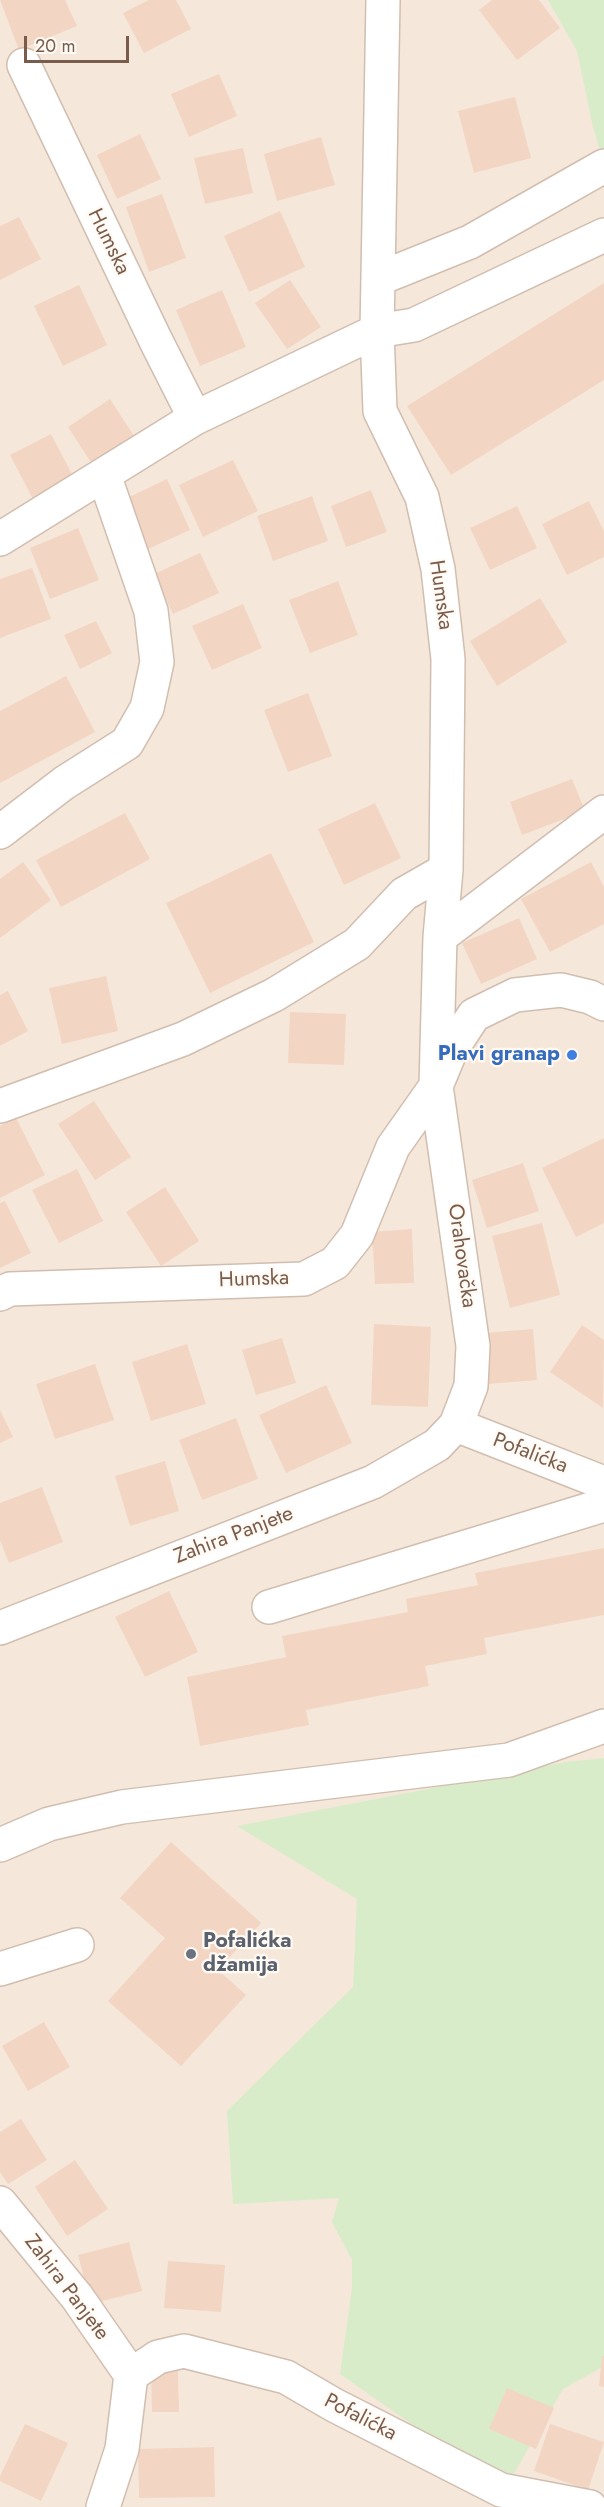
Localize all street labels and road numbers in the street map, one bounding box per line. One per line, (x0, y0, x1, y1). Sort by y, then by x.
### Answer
street label: Humska (81, 205, 135, 279)
street label: Humska (423, 558, 457, 632)
street label: Orahovačka (441, 1202, 481, 1310)
street label: Humska (218, 1266, 290, 1294)
street label: Pofalićka (489, 1428, 571, 1480)
street label: Zahira Panjete (171, 1502, 297, 1570)
street label: Zahira Panjete (18, 2230, 114, 2346)
street label: Pofalićka (319, 2389, 401, 2447)

